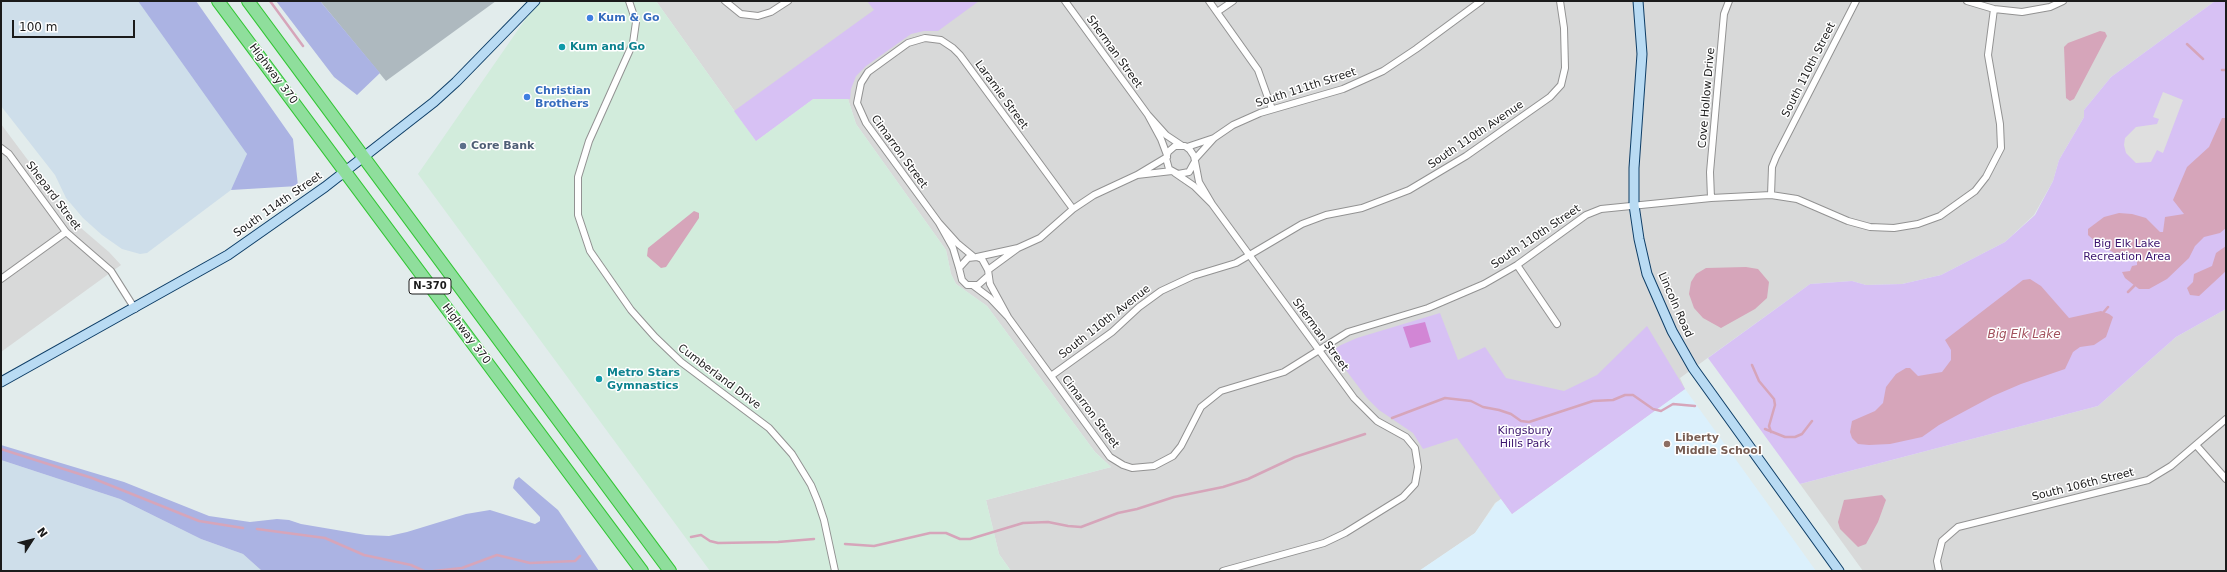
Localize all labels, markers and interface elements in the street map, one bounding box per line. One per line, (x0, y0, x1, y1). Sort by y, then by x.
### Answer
place label: Kum & Go (598, 11, 659, 25)
scale bar (14, 12, 137, 38)
marker: Kum & Go (585, 13, 595, 23)
street label: Sherman Street (1083, 13, 1145, 91)
text: 100 m (19, 20, 57, 34)
street label: South 110th Street (1779, 20, 1839, 120)
place label: Kum and Go (570, 40, 645, 54)
street label: Highway 370 (246, 41, 300, 107)
marker: Kum and Go (557, 42, 567, 52)
street label: Cove Hollow Drive (1696, 47, 1718, 149)
street label: Laramie Street (972, 58, 1030, 132)
street label: South 111th Street (1254, 66, 1358, 110)
place label: Christian Brothers (535, 84, 591, 110)
marker: Christian Brothers (522, 92, 532, 102)
street label: South 110th Avenue (1426, 98, 1526, 172)
street label: Cimarron Street (868, 113, 930, 191)
place label: Core Bank (471, 139, 534, 153)
marker: Core Bank (458, 141, 468, 151)
street label: Shepard Street (23, 159, 83, 233)
street label: South 114th Street (231, 170, 325, 240)
street label: South 110th Street (1489, 202, 1583, 272)
park label: Big Elk Lake Recreation Area (2083, 237, 2171, 263)
street label: Lincoln Road (1655, 270, 1695, 340)
road number: N-370 (409, 278, 451, 294)
street label: South 110th Avenue (1057, 282, 1153, 362)
street label: Sherman Street (1289, 296, 1351, 374)
street label: Highway 370 (439, 301, 493, 367)
water label: Big Elk Lake (1987, 328, 2061, 342)
street label: Cumberland Drive (675, 342, 763, 412)
place label: Metro Stars Gymnastics (607, 366, 680, 392)
street label: Cimarron Street (1058, 373, 1122, 451)
marker: Metro Stars Gymnastics (594, 374, 604, 384)
park label: Kingsbury Hills Park (1498, 424, 1552, 450)
place label: Liberty Middle School (1675, 431, 1762, 457)
marker: Liberty Middle School (1662, 439, 1672, 449)
street label: South 106th Street (2031, 466, 2135, 504)
north arrow (12, 520, 52, 560)
text: N (34, 525, 50, 540)

